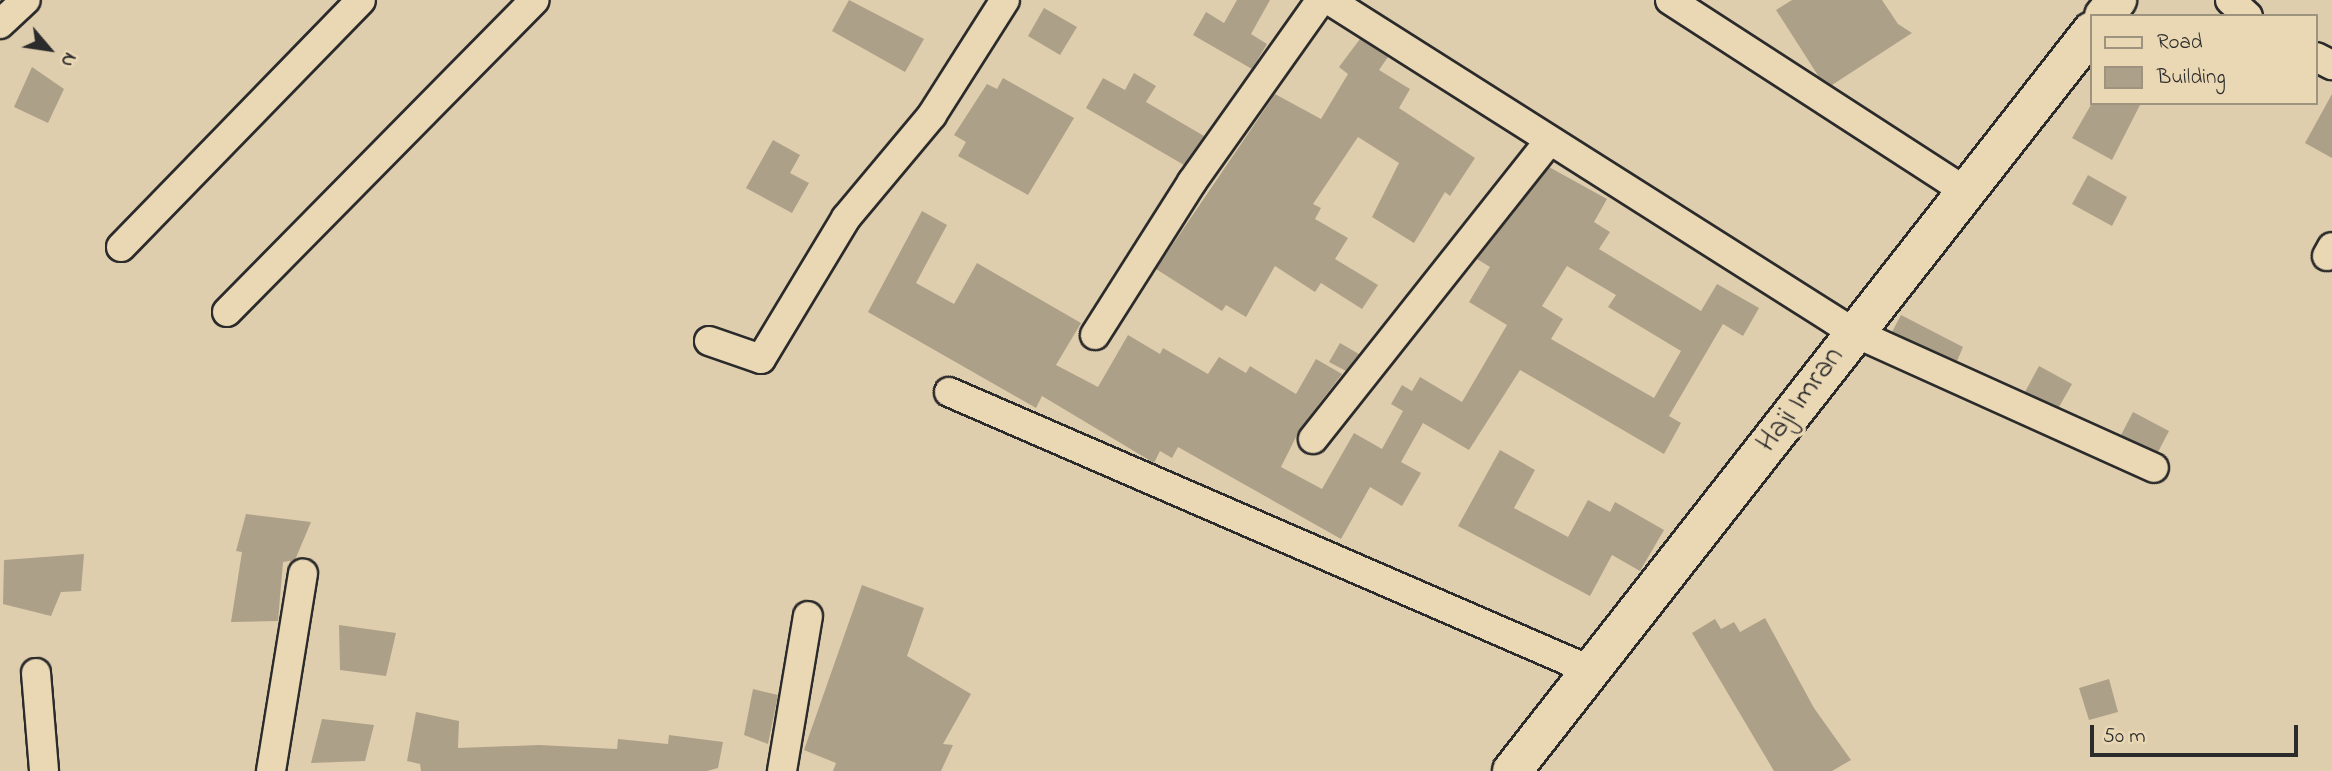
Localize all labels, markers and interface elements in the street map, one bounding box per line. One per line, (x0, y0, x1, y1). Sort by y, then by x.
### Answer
north arrow (14, 14, 84, 84)
legend (2090, 14, 2318, 105)
text: Road (2157, 28, 2203, 58)
text: N (53, 47, 83, 72)
text: Building (2157, 63, 2226, 93)
street label: Haji Imran (1750, 340, 1852, 460)
scale bar (2094, 712, 2302, 756)
text: 50 m (2103, 722, 2146, 752)

